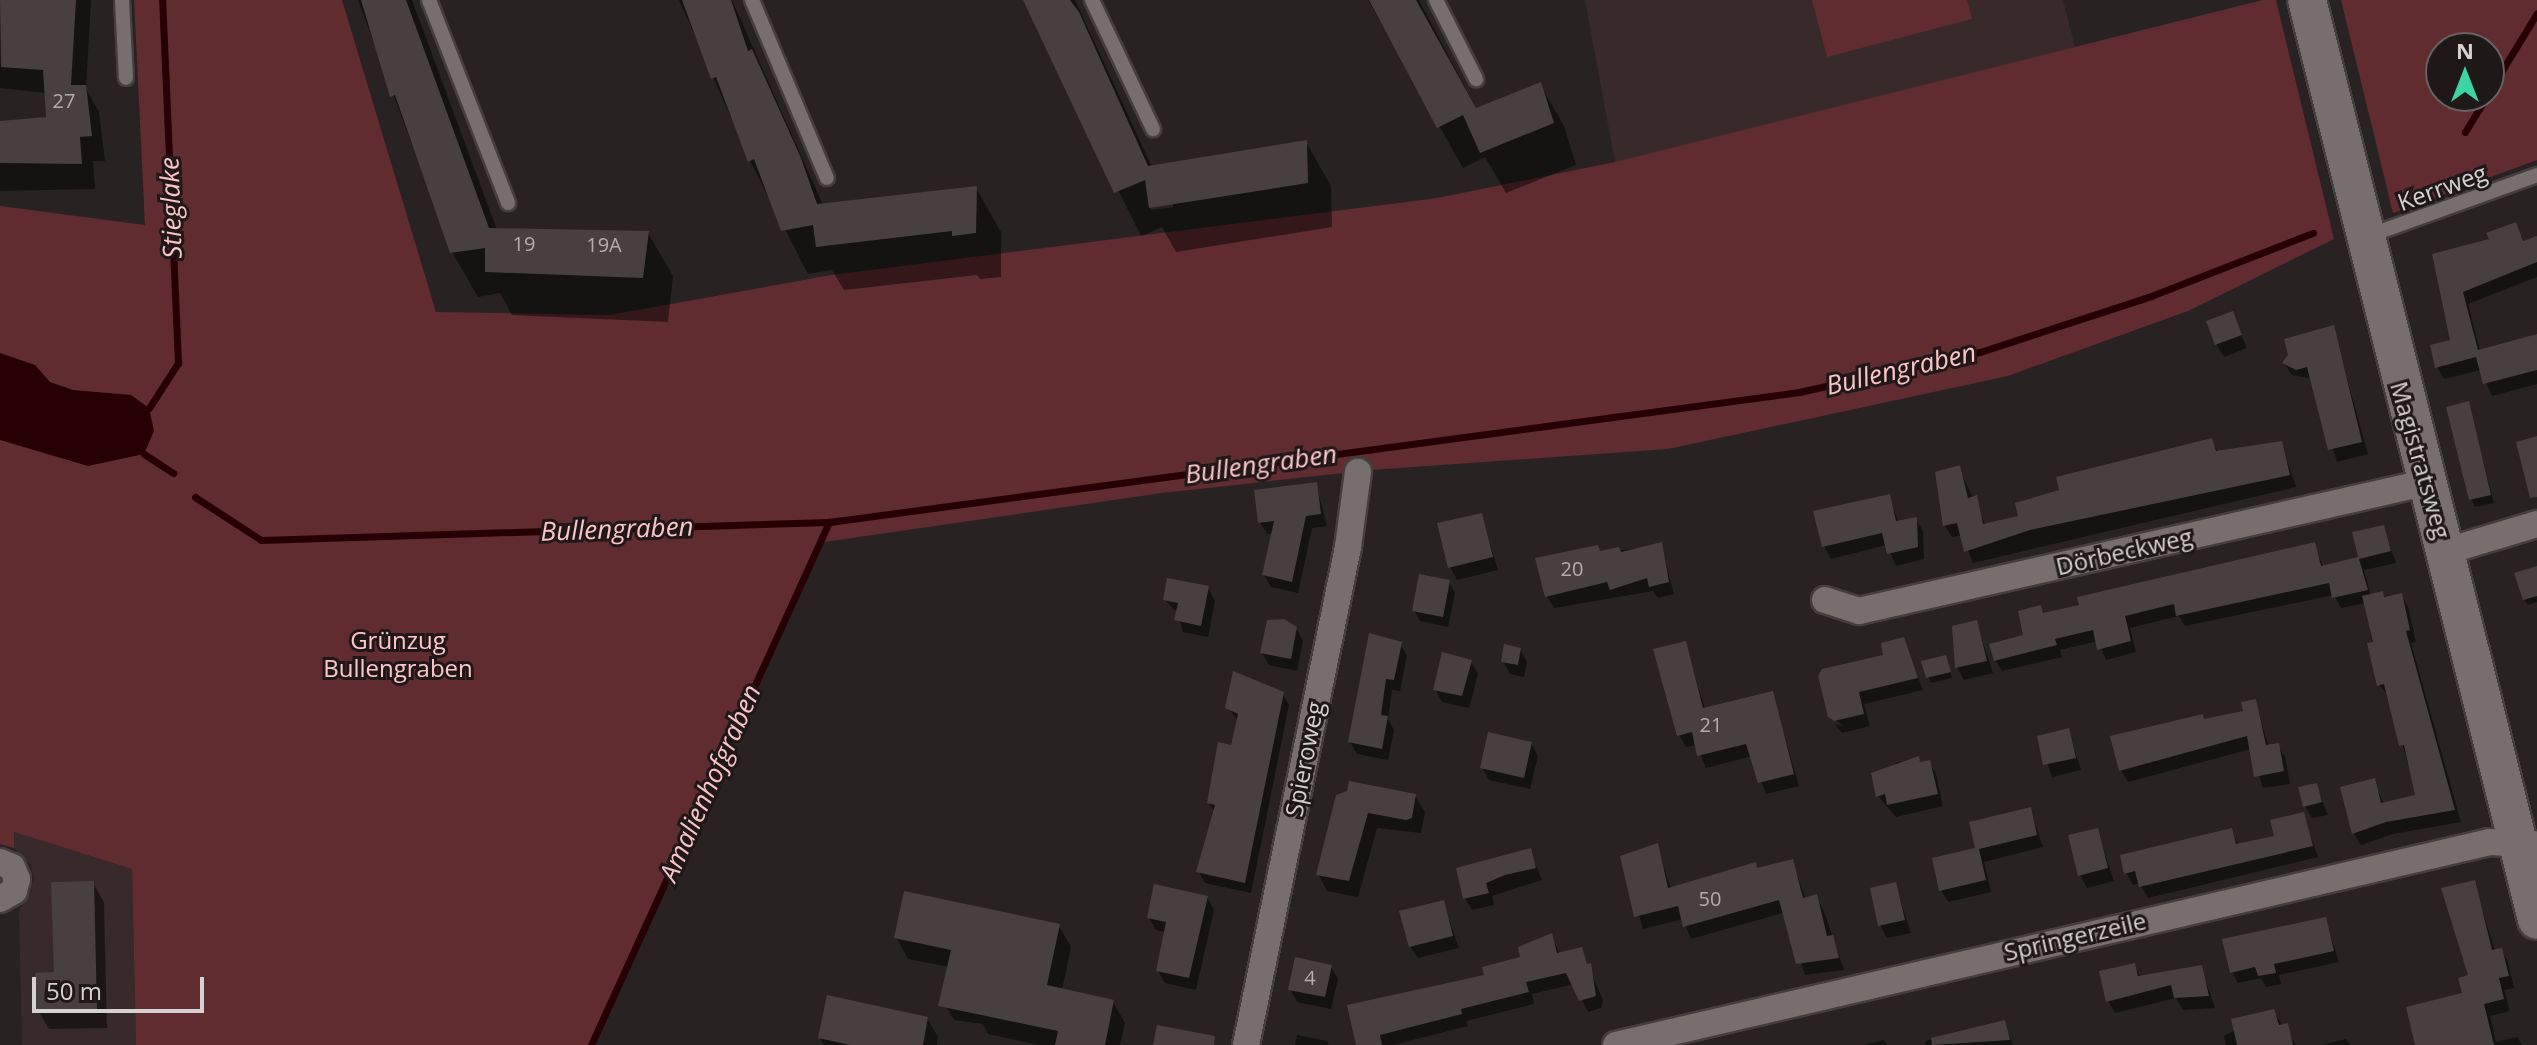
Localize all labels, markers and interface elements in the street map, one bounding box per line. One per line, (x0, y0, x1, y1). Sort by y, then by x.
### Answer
north arrow (2425, 32, 2505, 112)
text: N (2456, 35, 2474, 65)
house number: 27 (53, 88, 75, 112)
water label: Stieglake (154, 157, 188, 259)
street label: Kerrweg (2393, 158, 2491, 216)
house number: 19 (513, 231, 535, 255)
house number: 19A (586, 232, 622, 256)
water label: Bullengraben (1823, 337, 1979, 401)
street label: Magistratsweg (2385, 378, 2457, 542)
water label: Bullengraben (1183, 438, 1339, 490)
water label: Bullengraben (540, 511, 694, 547)
street label: Dörbeckweg (2053, 521, 2195, 581)
house number: 20 (1561, 556, 1583, 580)
park label: Grünzug Bullengraben (323, 626, 473, 682)
water label: Amalienhofgraben (653, 680, 767, 886)
street label: Spieroweg (1279, 699, 1329, 819)
house number: 21 (1700, 712, 1722, 736)
house number: 50 (1699, 886, 1721, 910)
street label: Springerzeile (2001, 906, 2149, 966)
scale bar (36, 961, 208, 1011)
house number: 4 (1304, 965, 1316, 989)
text: 50 m (46, 974, 102, 1007)

